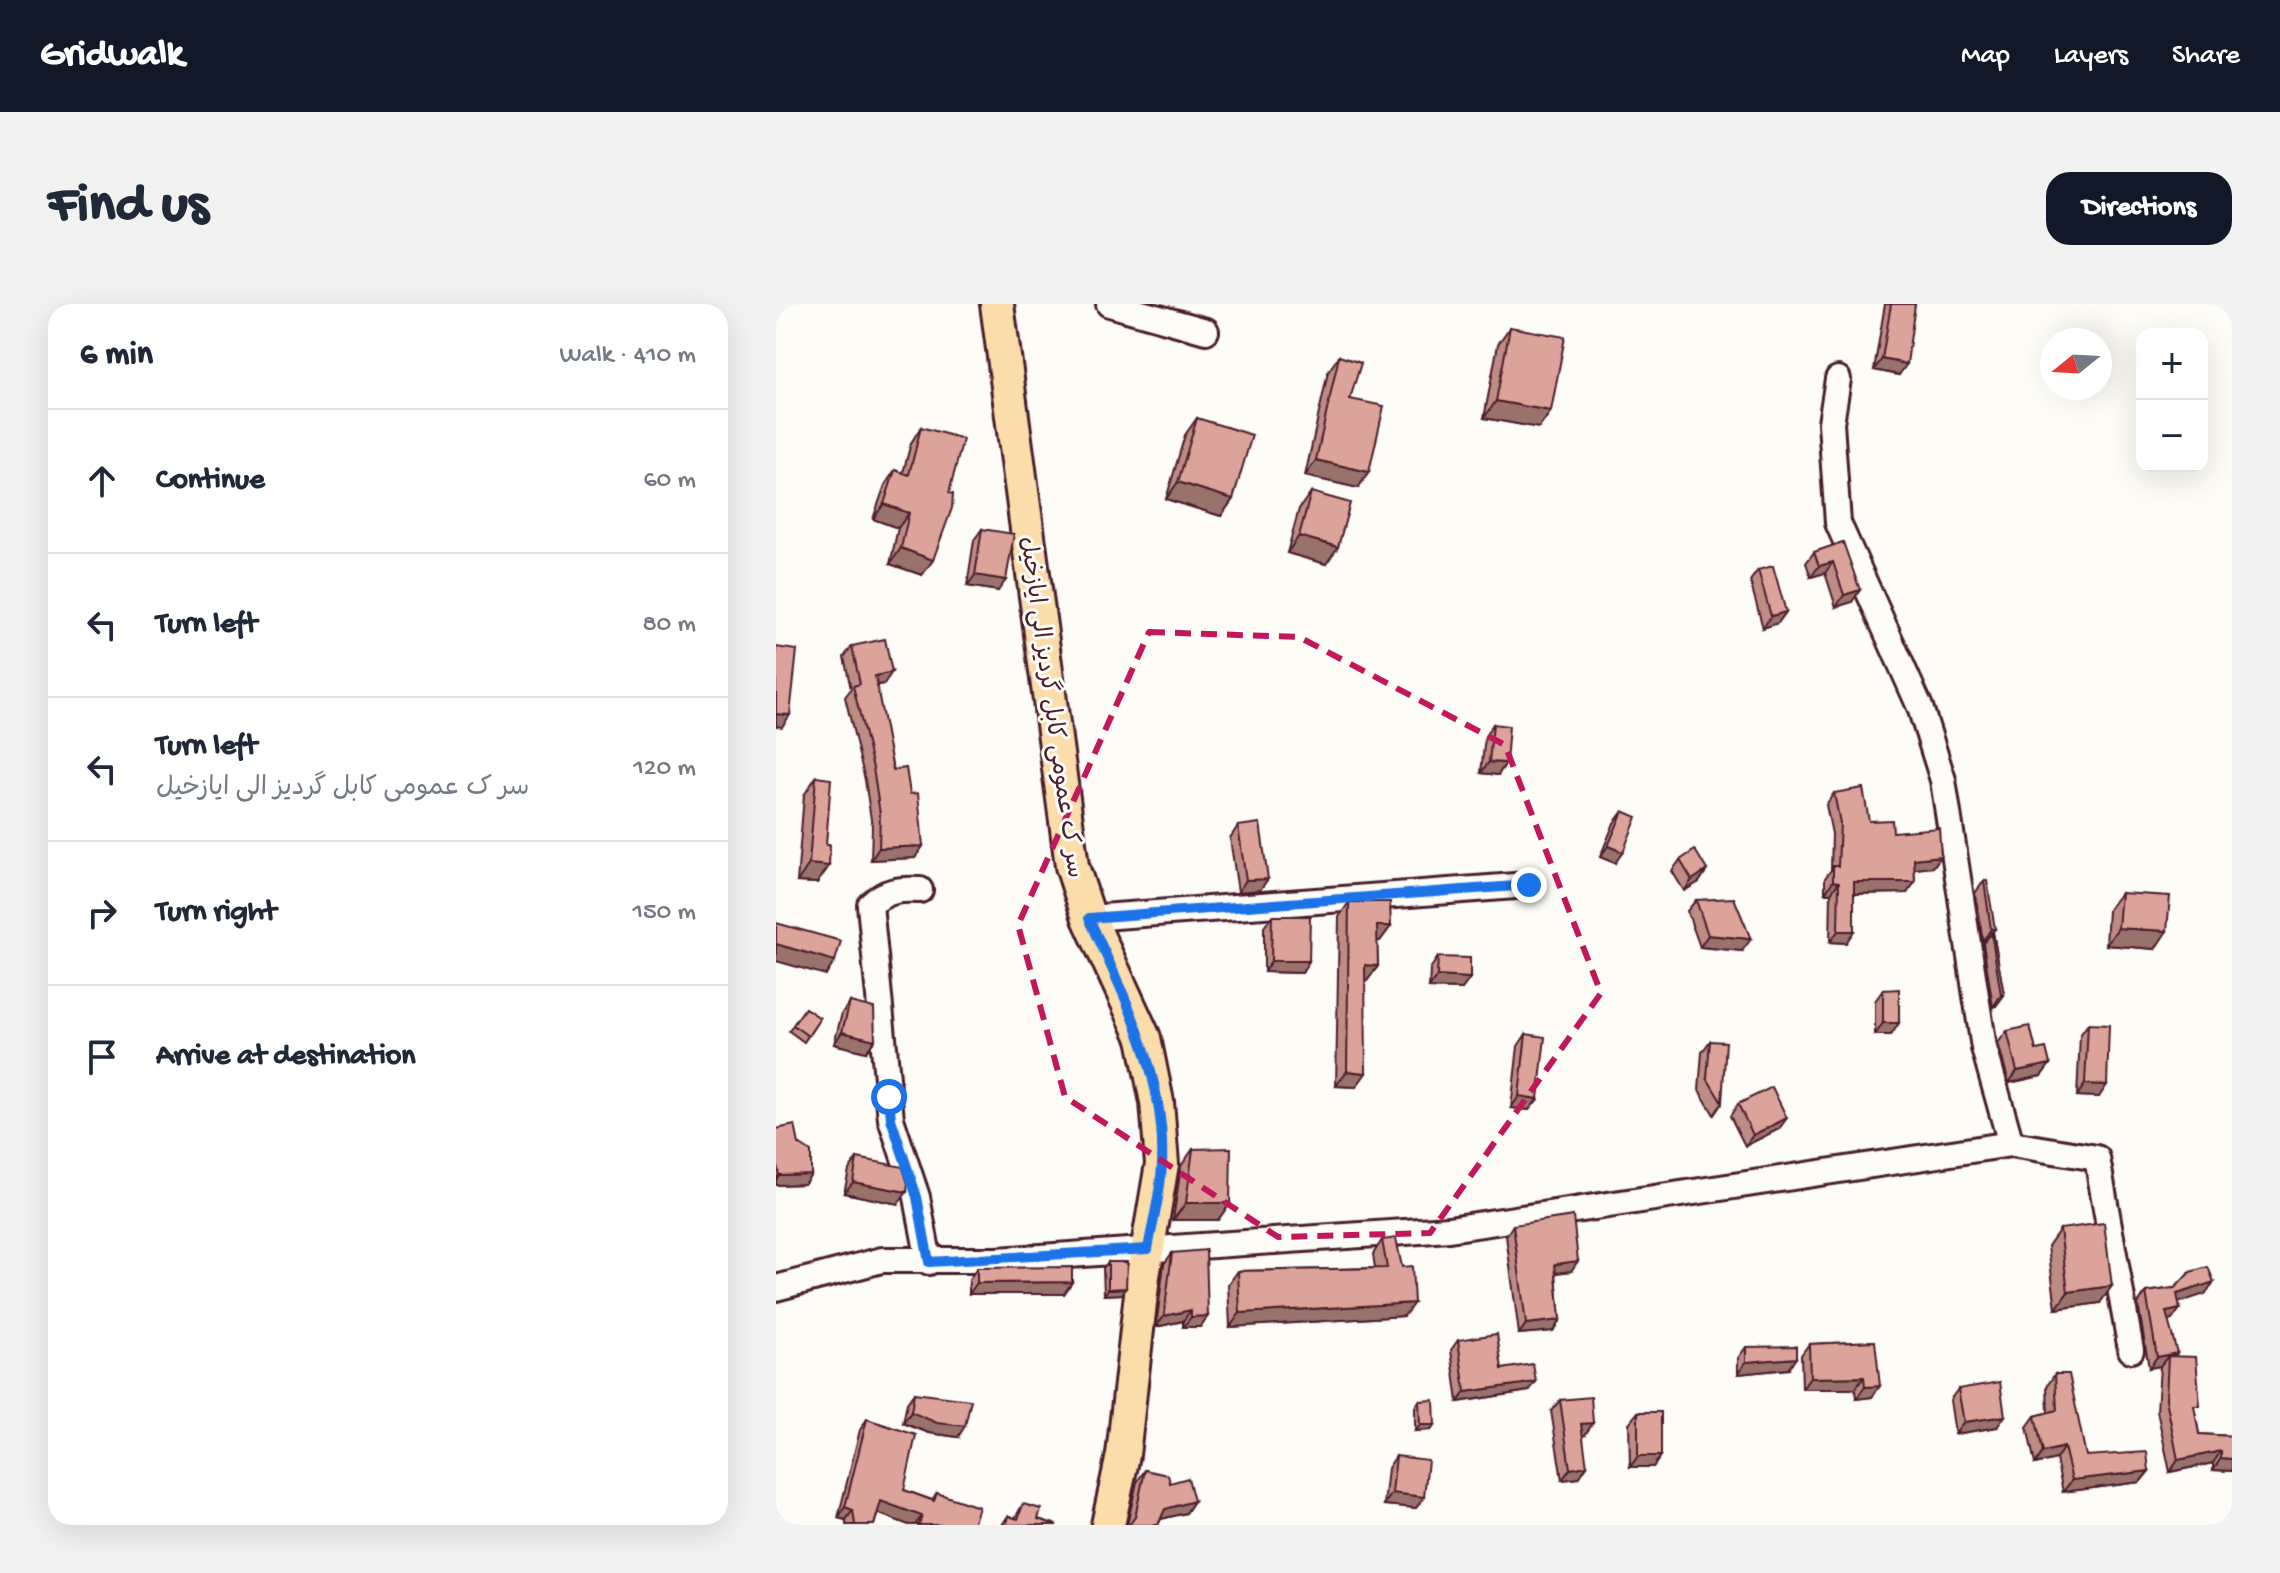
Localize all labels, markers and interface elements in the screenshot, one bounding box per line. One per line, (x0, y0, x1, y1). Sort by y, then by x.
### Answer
text: Gridwalk (40, 34, 184, 78)
text: Map (1961, 40, 2010, 73)
text: Layers (2054, 40, 2128, 73)
text: Share (2172, 40, 2240, 73)
button: Directions (2046, 172, 2232, 245)
text: Find us (48, 175, 208, 241)
north arrow (2040, 328, 2112, 400)
map controls (2136, 328, 2208, 472)
button: + (2136, 328, 2208, 400)
text: 6 min (80, 336, 153, 376)
text: Walk · 410 m (559, 341, 696, 372)
button: − (2136, 400, 2208, 472)
icon: ahead (80, 459, 124, 503)
text: Continue (156, 464, 265, 499)
text: 60 m (643, 466, 696, 497)
street label: سر ک عمومی کابل گردیز الی ایازخیل (1011, 534, 1091, 880)
icon: left (80, 603, 124, 647)
text: Turn left (156, 608, 257, 643)
text: 80 m (642, 610, 696, 641)
text: Turn left (156, 730, 257, 765)
icon: left (80, 747, 124, 791)
text: 120 m (633, 754, 696, 785)
text: سر ک عمومی کابل گردیز الی ایازخیل (156, 774, 529, 805)
route end (1511, 867, 1547, 903)
icon: right (80, 891, 124, 935)
text: Turn right (156, 896, 276, 931)
text: 150 m (632, 898, 696, 929)
icon: arrive (80, 1035, 124, 1079)
text: Arrive at destination (156, 1040, 416, 1075)
route start (871, 1079, 907, 1115)

